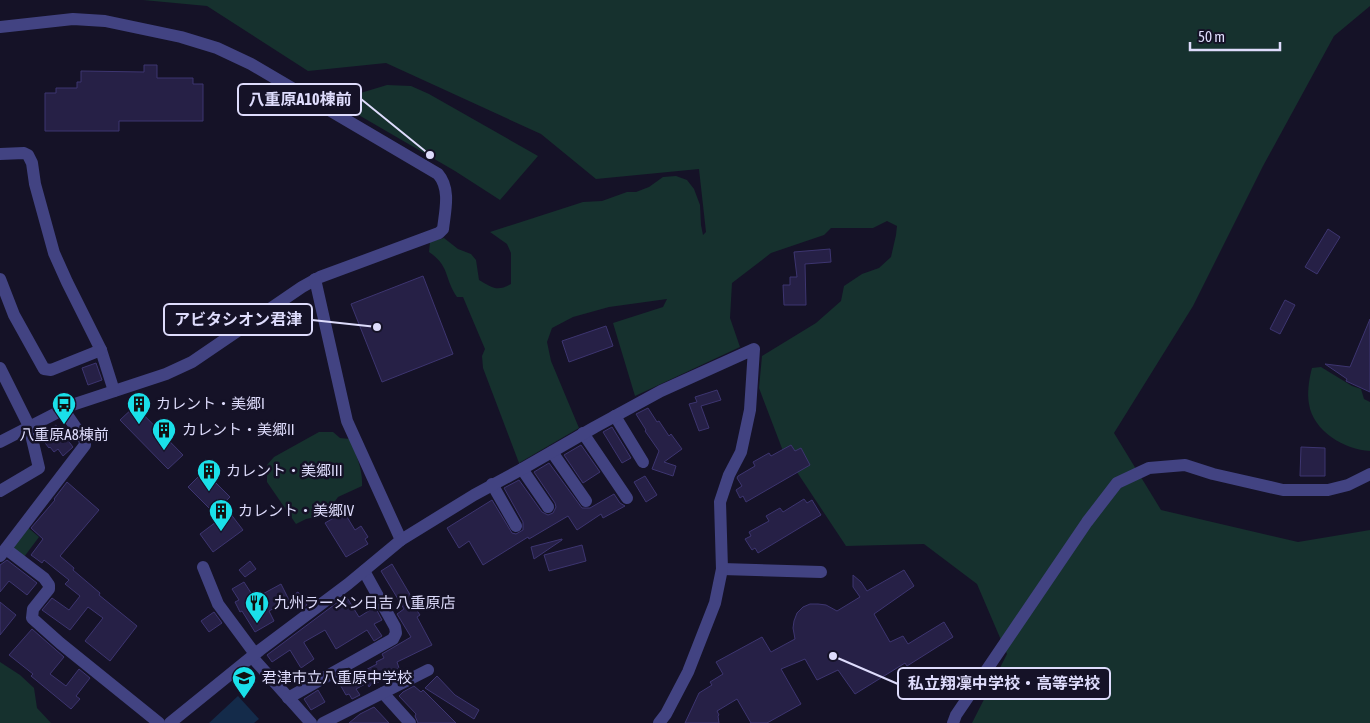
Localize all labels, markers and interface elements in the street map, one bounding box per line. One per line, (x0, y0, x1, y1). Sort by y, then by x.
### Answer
scale bar (1190, 20, 1280, 52)
text: 50 m (1198, 28, 1225, 45)
callout: 八重原A10棟前 (238, 84, 361, 115)
text: 八重原A10棟前 (249, 90, 351, 108)
callout: アビタシオン君津 (164, 304, 312, 335)
text: アビタシオン君津 (174, 310, 302, 328)
bus stop icon: 八重原A8棟前 (51, 391, 77, 425)
building icon: カレント・美郷I (126, 391, 152, 425)
place label: カレント・美郷I (156, 395, 265, 412)
building icon: カレント・美郷II (151, 417, 177, 451)
place label: カレント・美郷II (182, 421, 295, 438)
place label: 八重原A8棟前 (19, 426, 109, 443)
building icon: カレント・美郷III (196, 458, 222, 492)
place label: カレント・美郷III (226, 462, 342, 479)
building icon: カレント・美郷IV (208, 498, 234, 532)
place label: カレント・美郷IV (238, 502, 355, 519)
restaurant icon: 九州ラーメン日吉 八重原店 (244, 590, 270, 624)
place label: 九州ラーメン日吉 八重原店 (274, 594, 455, 611)
school or university icon: 君津市立八重原中学校 (231, 665, 257, 699)
callout: 私立翔凜中学校・高等学校 (898, 668, 1110, 699)
place label: 君津市立八重原中学校 (262, 669, 412, 686)
text: 私立翔凜中学校・高等学校 (908, 674, 1100, 692)

